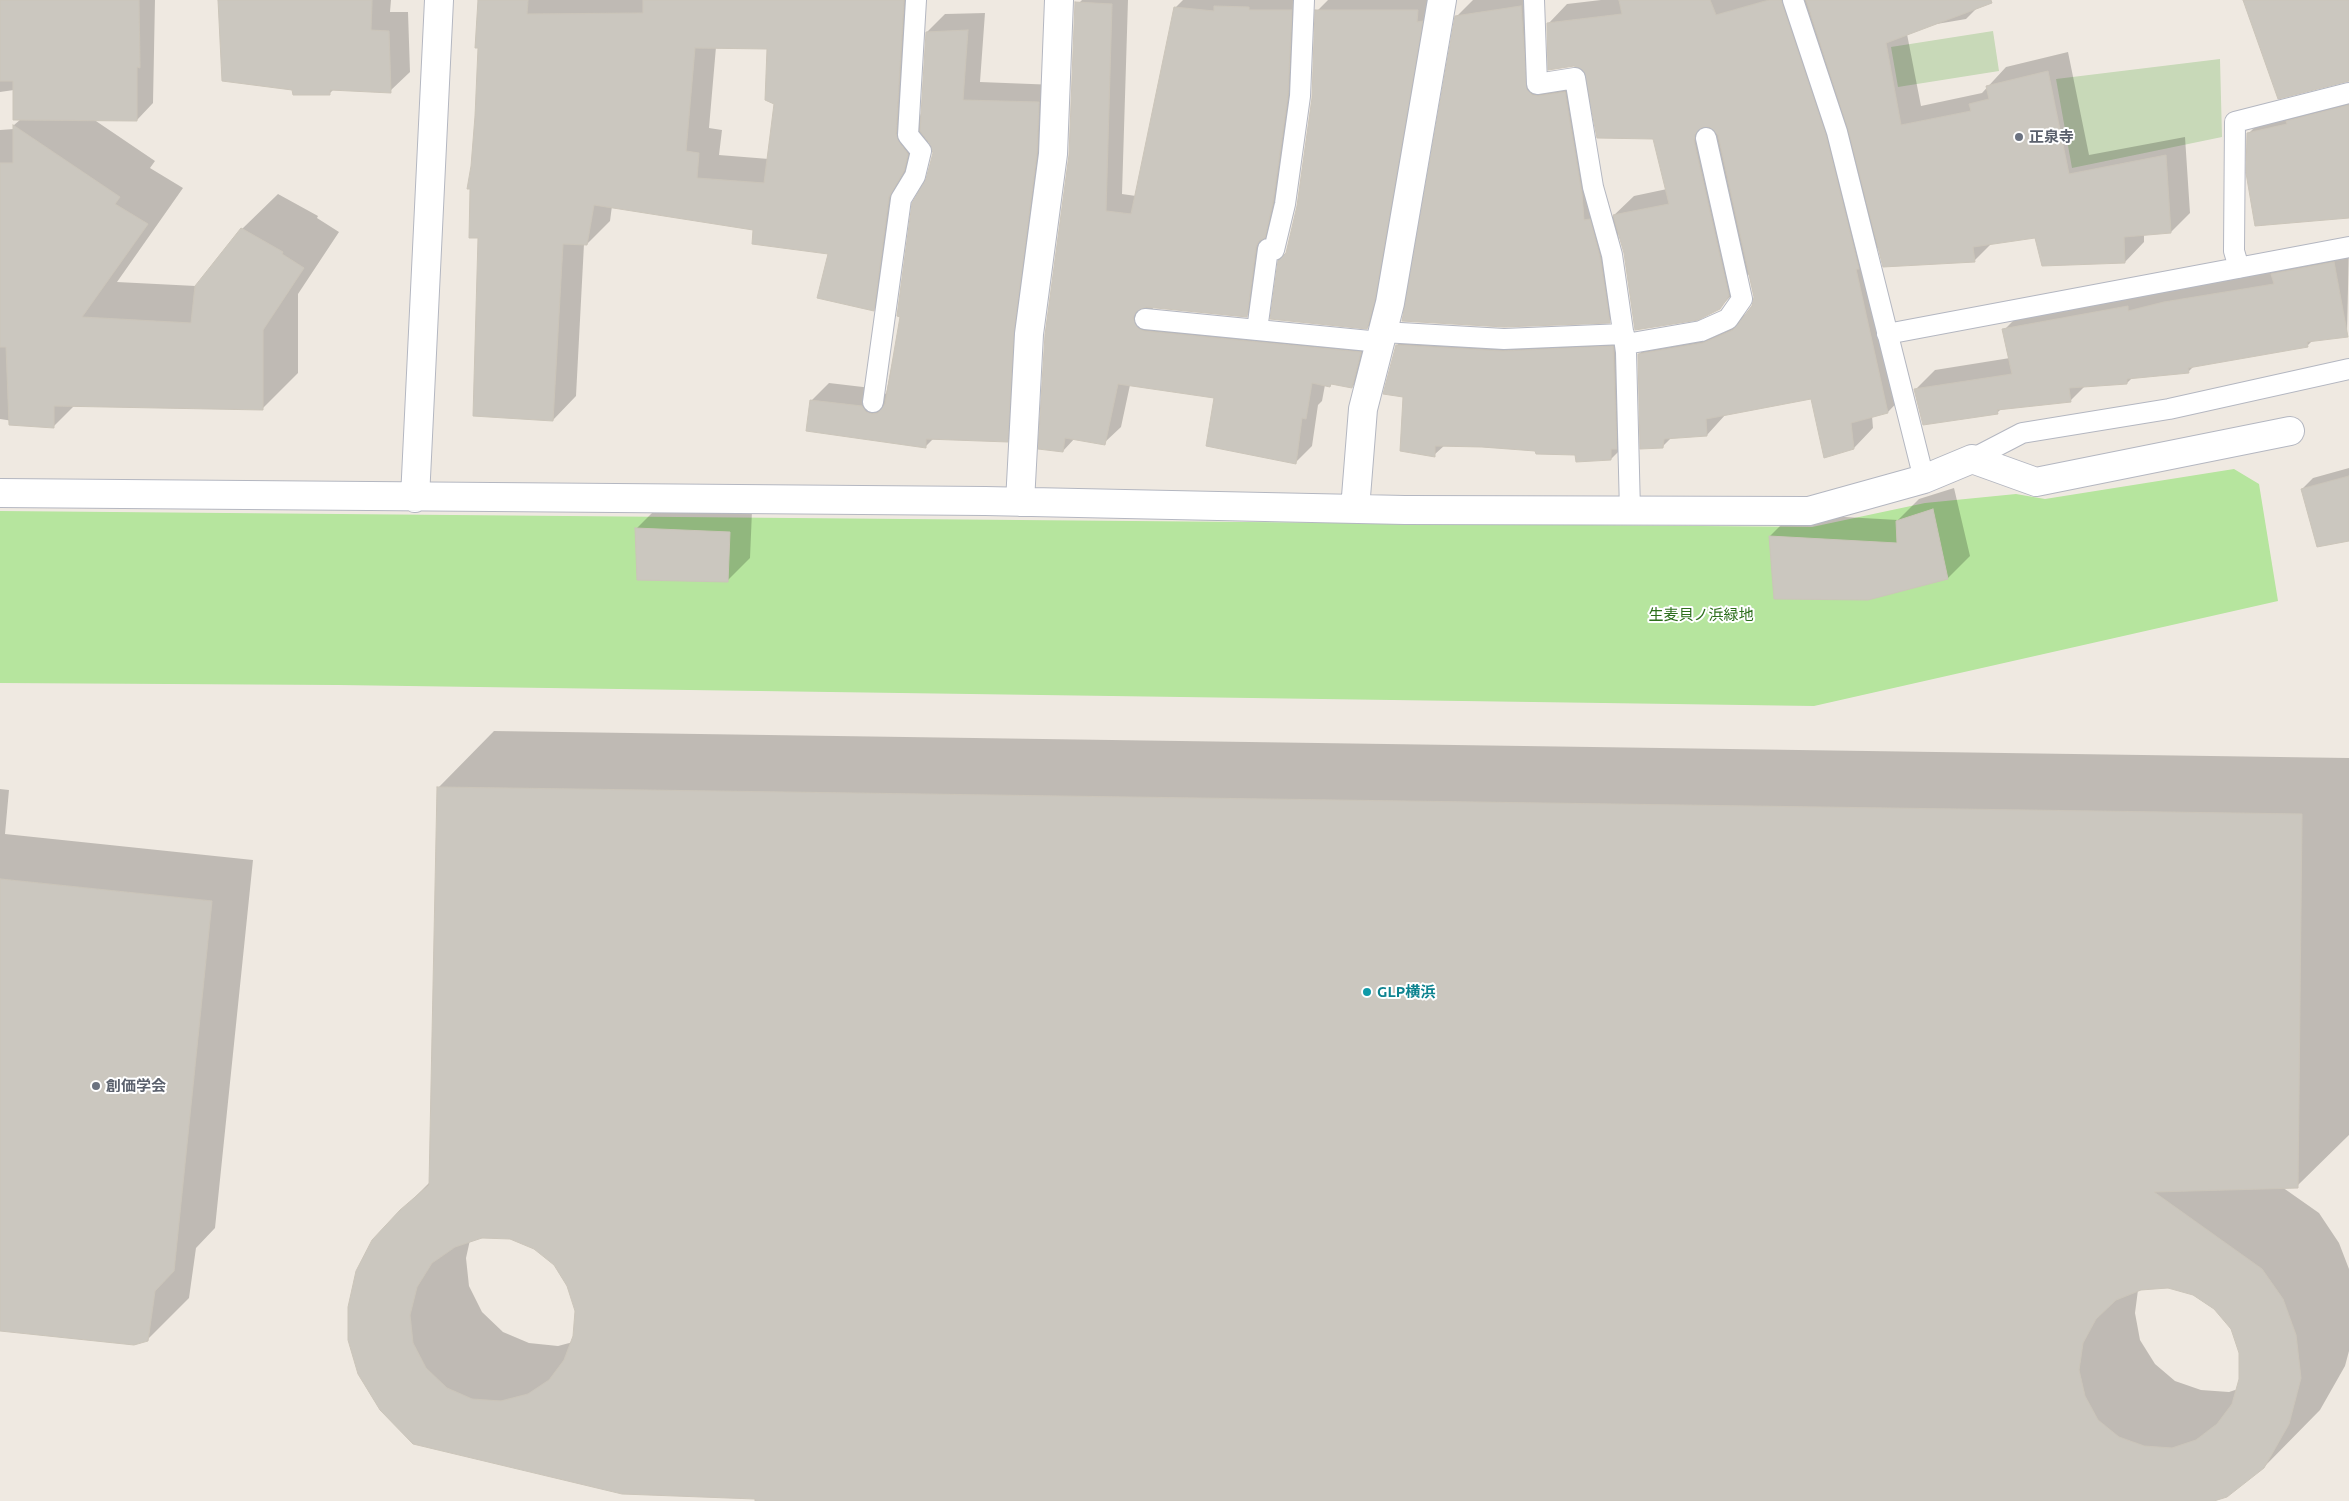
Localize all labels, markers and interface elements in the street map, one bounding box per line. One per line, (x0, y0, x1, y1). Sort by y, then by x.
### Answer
place label: 正泉寺 (2029, 128, 2074, 146)
marker: 正泉寺 (2013, 131, 2025, 143)
park label: 生麦貝ノ浜緑地 (1649, 606, 1753, 624)
place label: GLP横浜 (1377, 983, 1435, 1001)
marker: GLP横浜 (1361, 986, 1373, 998)
place label: 創価学会 (106, 1077, 166, 1095)
marker: 創価学会 (90, 1080, 102, 1092)

